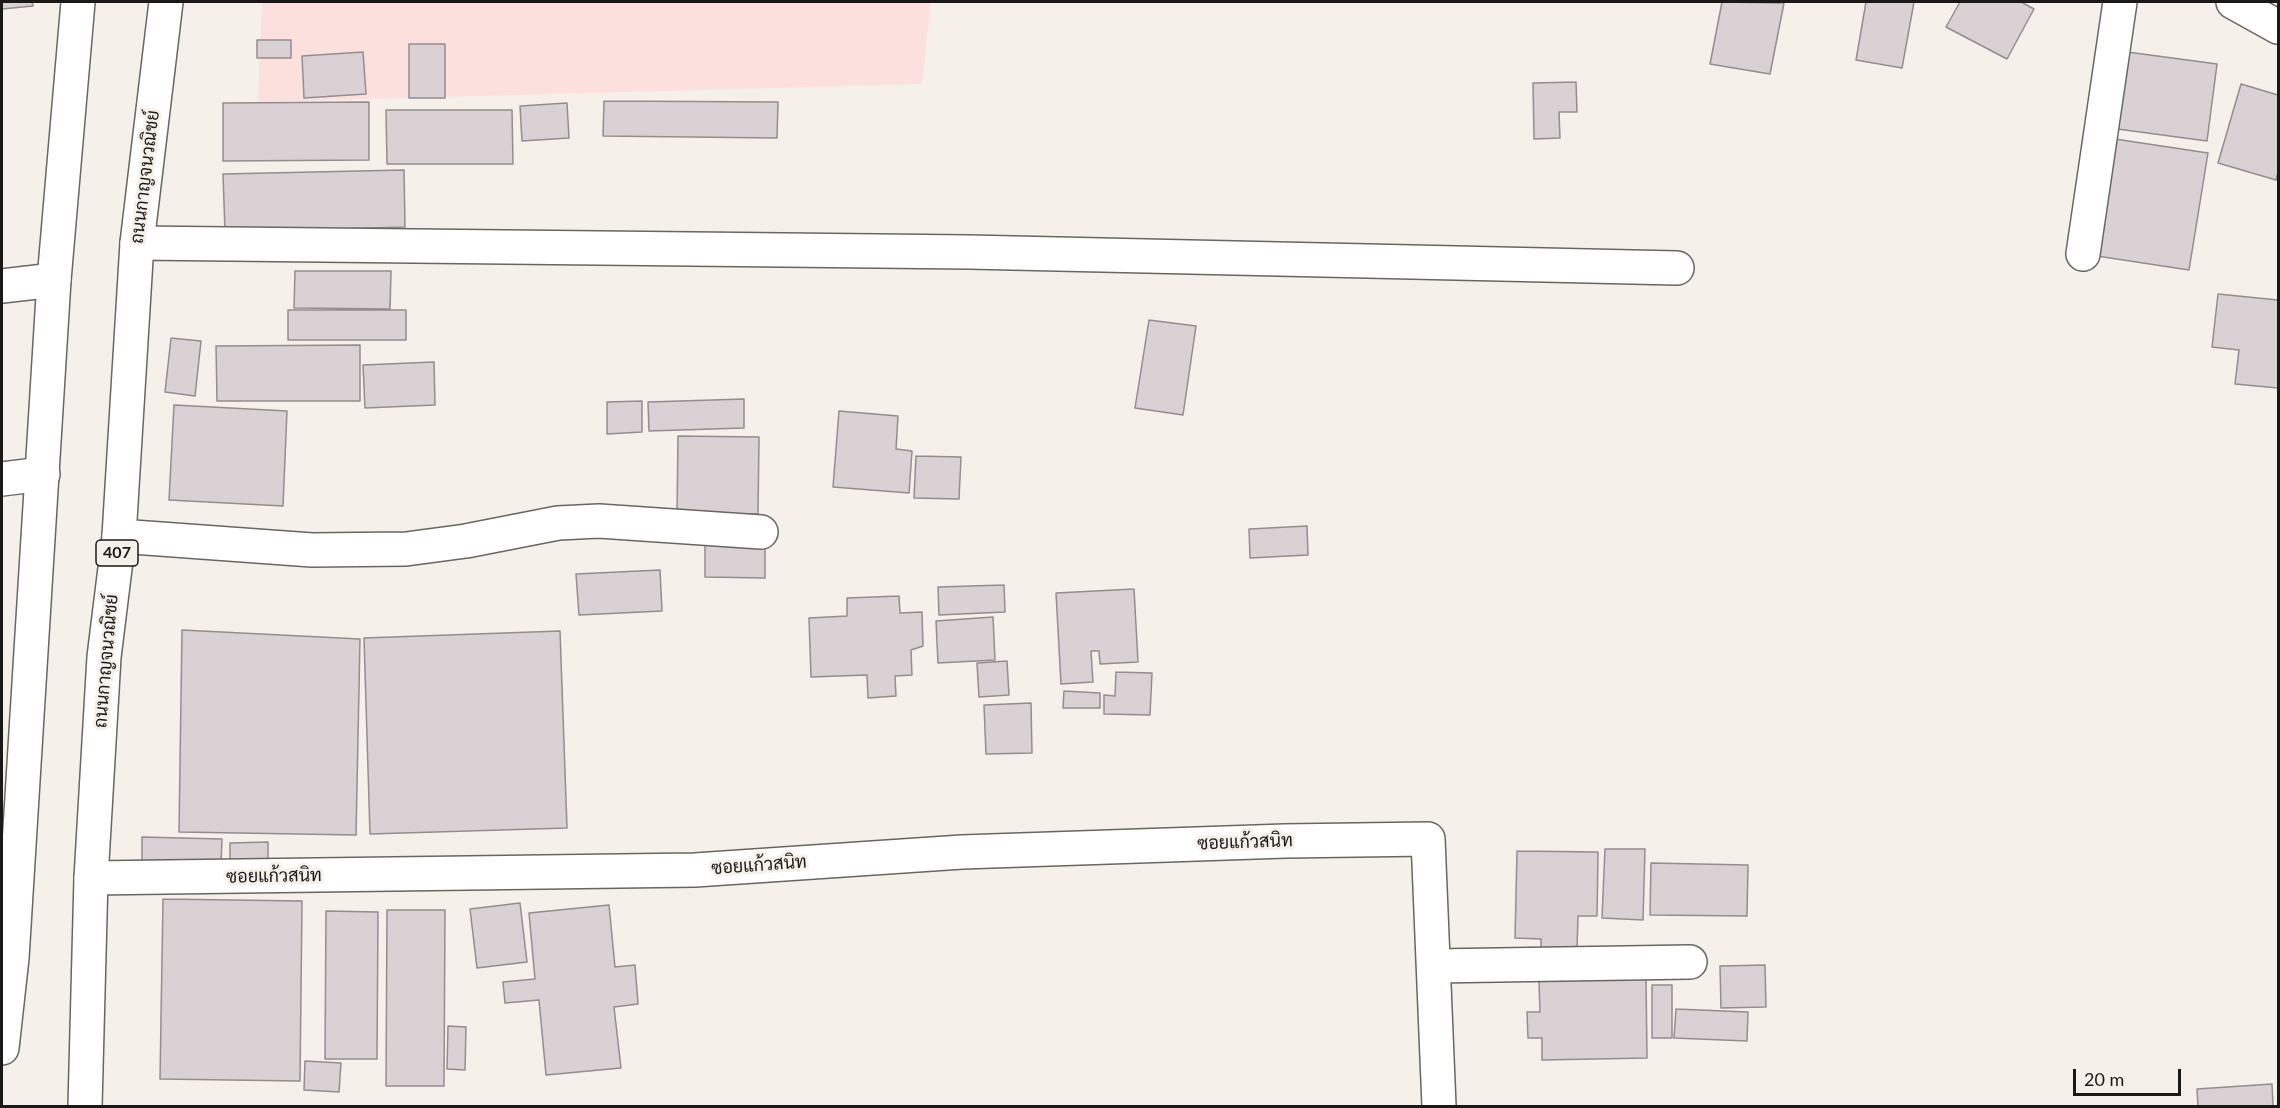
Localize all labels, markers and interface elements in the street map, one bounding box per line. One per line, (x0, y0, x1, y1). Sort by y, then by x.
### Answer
street label: ถนนกาญจนวณิชย์ (126, 109, 164, 245)
road number: 407 (96, 540, 138, 566)
street label: ถนนกาญจนวณิชย์ (89, 593, 123, 729)
street label: ซอยแก้วสนิท (1197, 830, 1293, 854)
street label: ซอยแก้วสนิท (711, 851, 807, 879)
street label: ซอยแก้วสนิท (226, 864, 322, 888)
scale bar (2076, 1057, 2184, 1095)
text: 20 m (2084, 1068, 2124, 1090)

